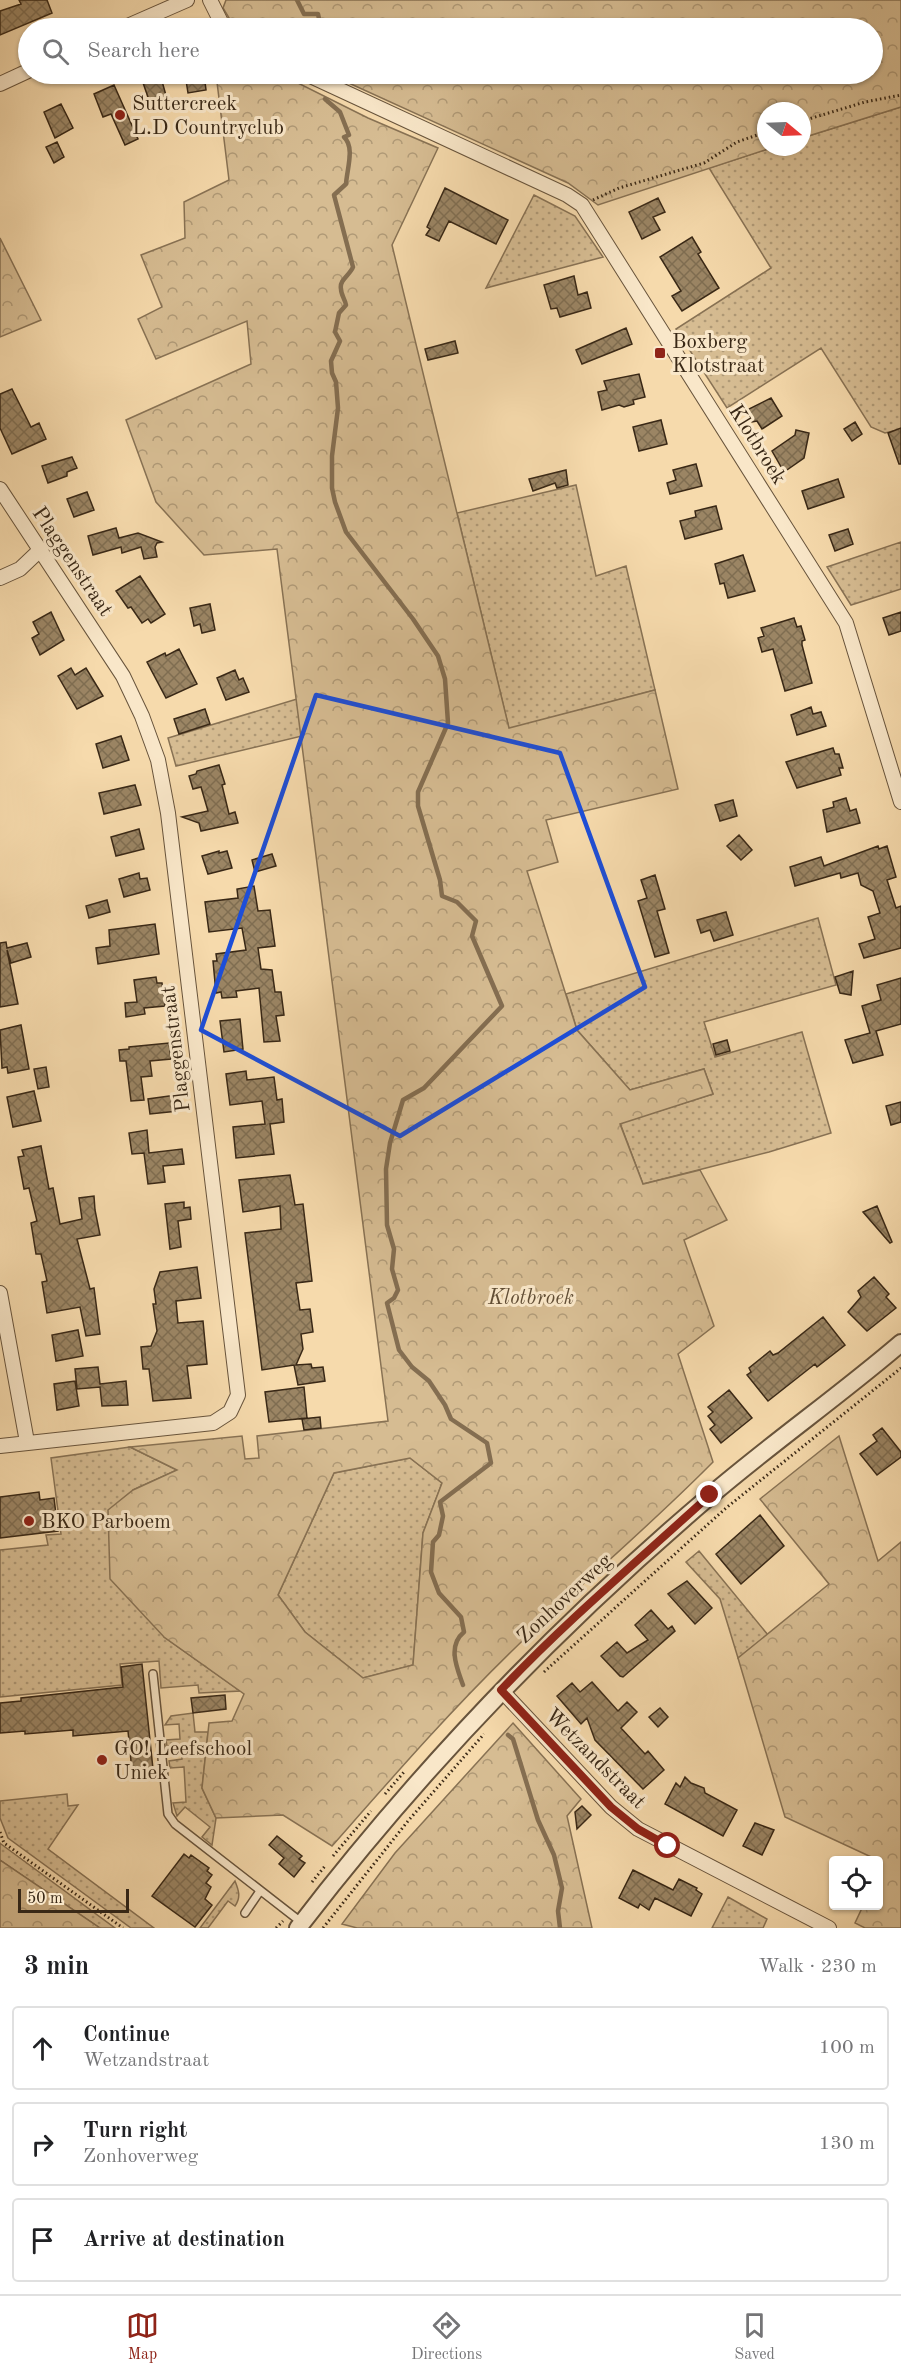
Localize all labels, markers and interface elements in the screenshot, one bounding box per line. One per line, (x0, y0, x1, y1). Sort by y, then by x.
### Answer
search box (18, 18, 883, 84)
icon: search (39, 35, 72, 68)
text: Search here (87, 40, 200, 62)
place label: Suttercreek L.D Countryclub (132, 94, 284, 139)
north arrow (757, 102, 811, 156)
marker: Suttercreek L.D Countryclub (113, 108, 127, 122)
place label: Boxberg Klotstraat (672, 332, 764, 377)
marker: Boxberg Klotstraat (653, 346, 667, 360)
street label: Klotbroek (724, 401, 789, 488)
street label: Plaggenstraat (27, 503, 116, 620)
street label: Plaggenstraat (158, 984, 195, 1113)
park label: Klotbroek (487, 1288, 574, 1309)
route end (696, 1481, 722, 1507)
place label: BKO Parboem (41, 1512, 171, 1533)
marker: BKO Parboem (22, 1514, 36, 1528)
street label: Zonhoverweg (514, 1550, 617, 1648)
street label: Wetzandstraat (541, 1705, 649, 1813)
place label: GO! Leefschool Uniek (114, 1739, 252, 1784)
marker: GO! Leefschool Uniek (95, 1753, 109, 1767)
route start (654, 1832, 680, 1858)
map controls (829, 1856, 883, 1910)
button: locate (829, 1856, 883, 1910)
scale bar (18, 1886, 129, 1914)
text: 50 m (27, 1891, 63, 1907)
text: 3 min (24, 1954, 89, 1980)
text: Walk · 230 m (758, 1957, 877, 1977)
text: Continue (83, 2024, 170, 2046)
icon: ahead (26, 2032, 59, 2065)
text: 100 m (819, 2038, 875, 2058)
text: Wetzandstraat (83, 2051, 209, 2071)
text: Turn right (83, 2120, 187, 2142)
icon: right (26, 2128, 59, 2161)
text: 130 m (819, 2134, 875, 2154)
text: Zonhoverweg (83, 2147, 198, 2167)
icon: arrive (26, 2224, 59, 2257)
text: Arrive at destination (83, 2229, 285, 2251)
tab: Map (126, 2309, 159, 2365)
tab: Directions (411, 2309, 482, 2365)
tab: Saved (734, 2309, 775, 2365)

